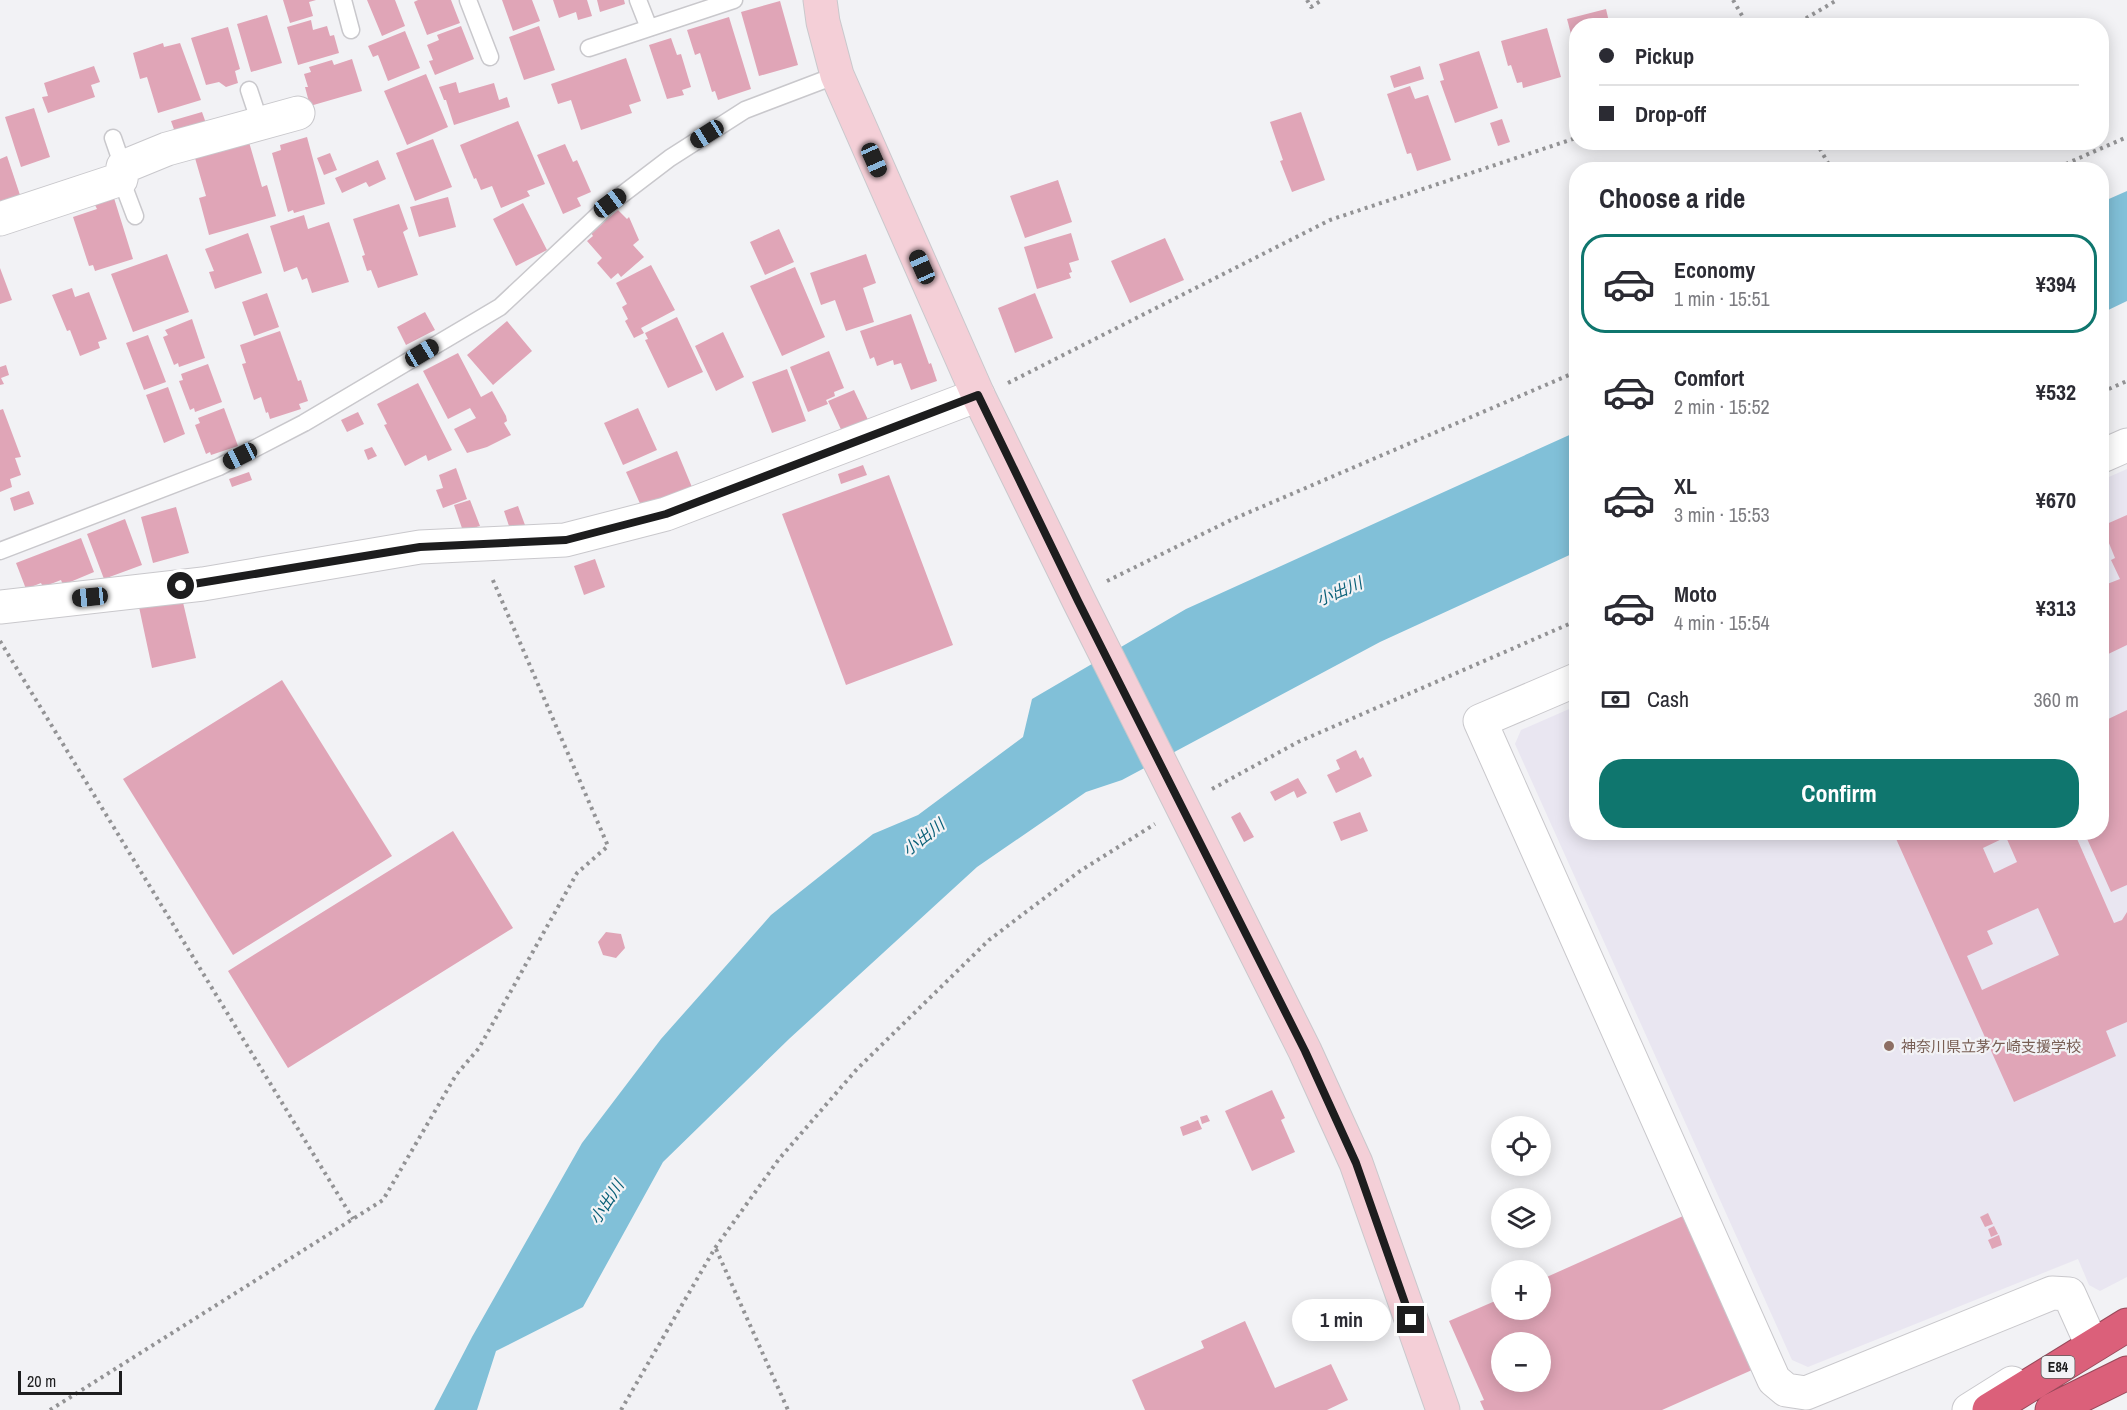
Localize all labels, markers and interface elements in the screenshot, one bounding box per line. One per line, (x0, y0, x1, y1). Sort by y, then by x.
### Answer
text: Pickup (1635, 41, 1694, 71)
text: Drop-off (1635, 99, 1706, 129)
car (687, 117, 727, 151)
car (858, 140, 890, 180)
text: Choose a ride (1599, 180, 1745, 216)
car (590, 185, 630, 221)
car (906, 247, 938, 287)
text: Economy (1674, 255, 1755, 285)
icon: car (1602, 257, 1656, 311)
text: ¥394 (2036, 269, 2076, 299)
text: 1 min · 15:51 (1674, 285, 1770, 312)
car (402, 336, 442, 370)
text: Comfort (1674, 363, 1744, 393)
icon: car (1602, 365, 1656, 419)
text: ¥532 (2036, 377, 2076, 407)
text: 2 min · 15:52 (1674, 393, 1770, 420)
car (220, 440, 260, 472)
text: XL (1674, 471, 1697, 501)
icon: car (1602, 473, 1656, 527)
text: ¥670 (2036, 485, 2076, 515)
text: 3 min · 15:53 (1674, 501, 1770, 528)
water label: 小出川 (1313, 571, 1367, 611)
route start (167, 572, 194, 599)
text: Moto (1674, 579, 1717, 609)
icon: car (1602, 581, 1656, 635)
car (71, 586, 109, 608)
text: ¥313 (2036, 593, 2076, 623)
text: 4 min · 15:54 (1674, 609, 1770, 636)
icon: cash (1599, 683, 1632, 716)
text: Cash (1647, 684, 1689, 714)
text: 360 m (2033, 686, 2079, 713)
button: Confirm (1599, 759, 2079, 828)
water label: 小出川 (897, 812, 950, 860)
place label: 神奈川県立茅ケ崎支援学校 (1901, 1036, 2081, 1057)
marker: 神奈川県立茅ケ崎支援学校 (1882, 1039, 1896, 1053)
map controls (1491, 1116, 1551, 1392)
button: locate (1491, 1116, 1551, 1176)
water label: 小出川 (584, 1174, 629, 1228)
button: layers (1491, 1188, 1551, 1248)
button: + (1491, 1260, 1551, 1320)
callout: 1 min (1291, 1299, 1390, 1341)
text: 1 min (1320, 1306, 1363, 1333)
route end (1397, 1306, 1424, 1333)
button: − (1491, 1332, 1551, 1392)
road number: E84 (2042, 1356, 2074, 1378)
scale bar (18, 1368, 122, 1396)
text: 20 m (27, 1370, 56, 1392)

